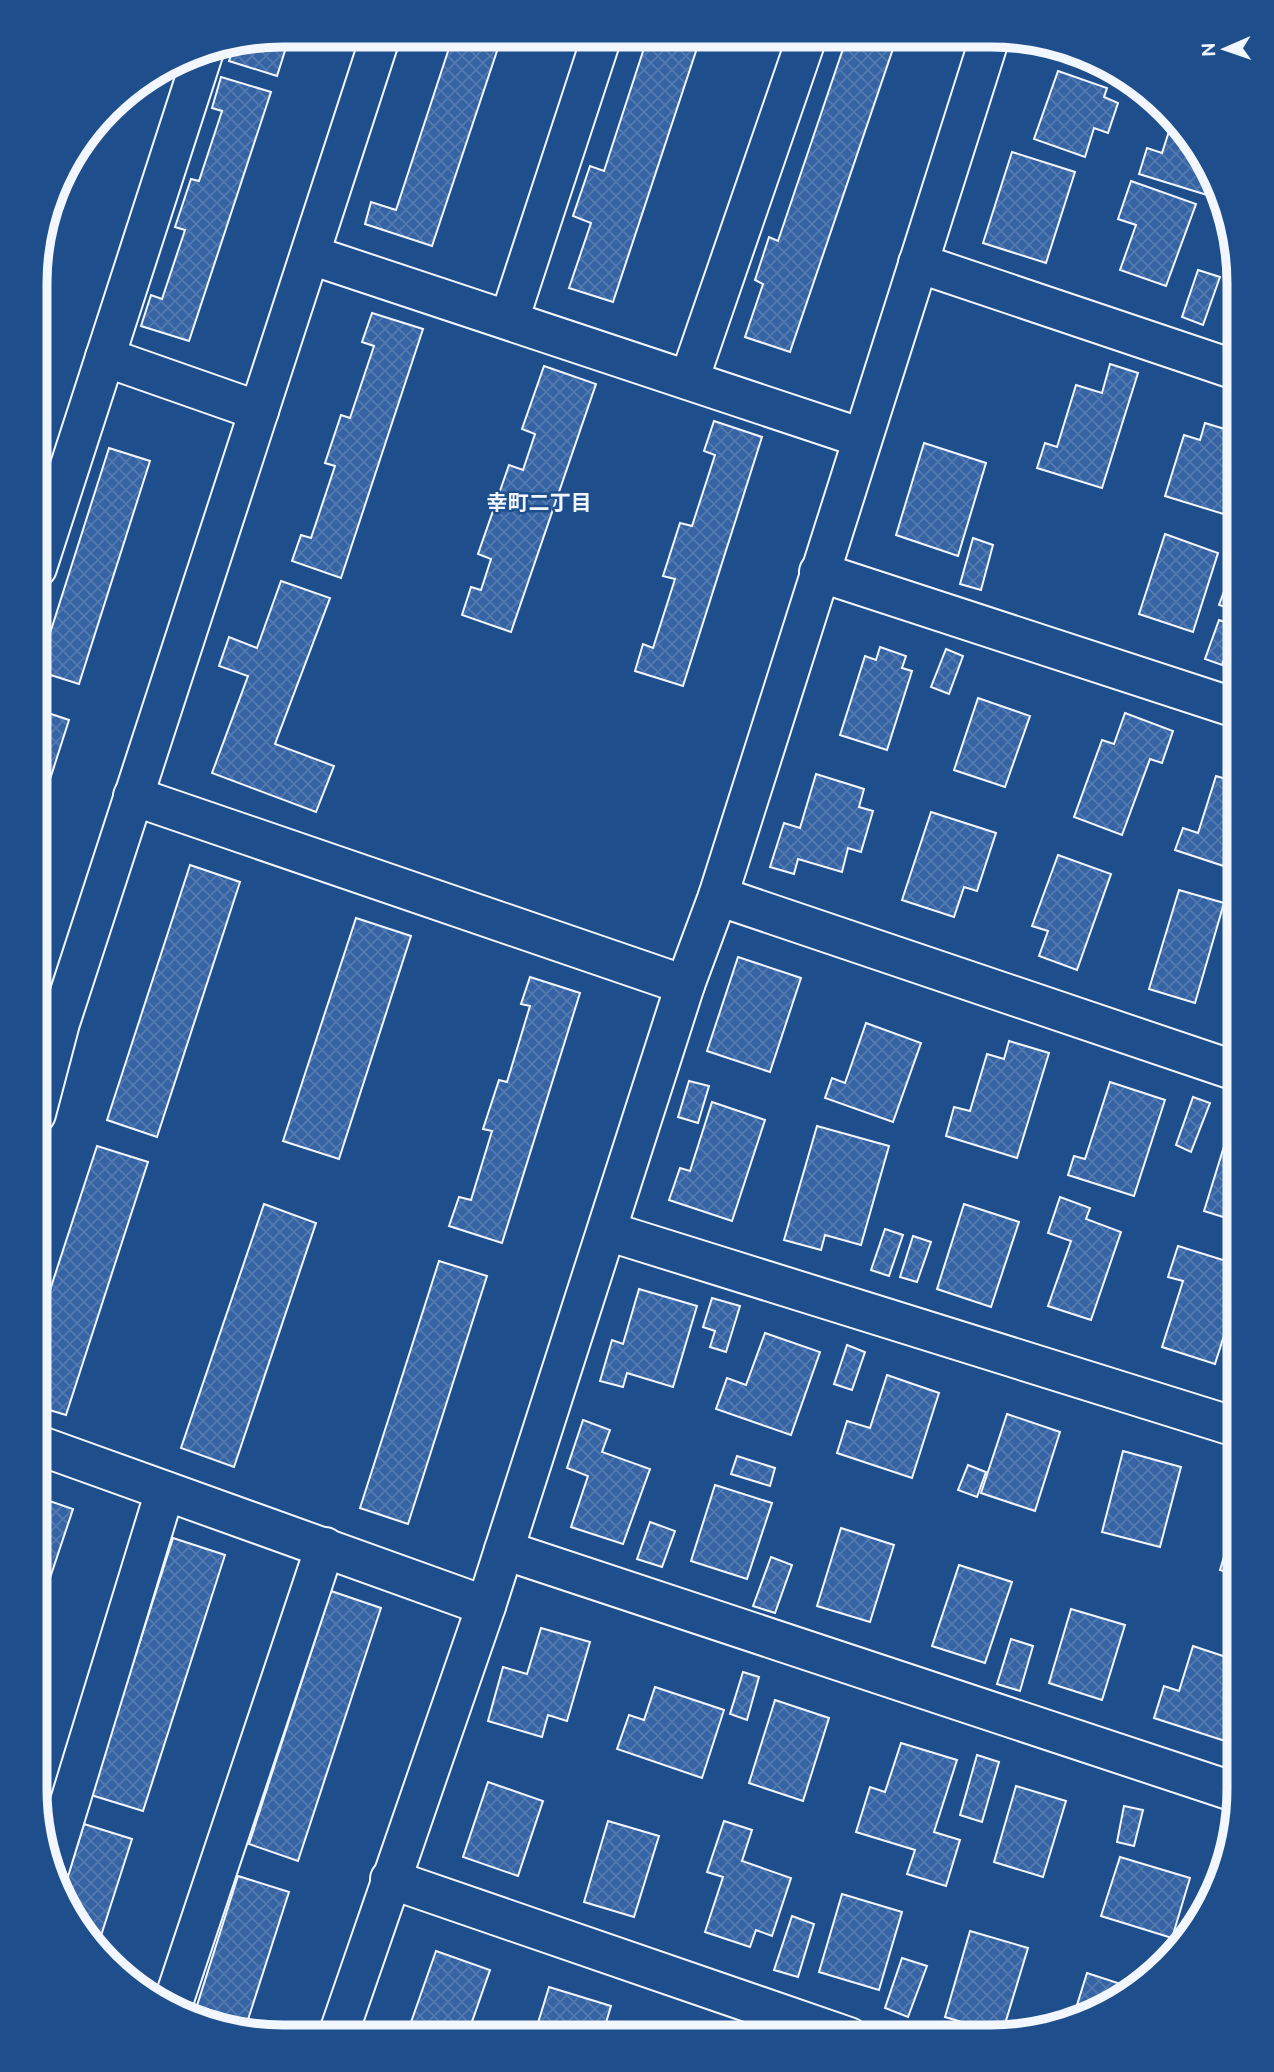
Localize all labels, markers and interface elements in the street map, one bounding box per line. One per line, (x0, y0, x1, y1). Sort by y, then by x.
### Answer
north arrow (1190, 14, 1260, 84)
text: N (1197, 42, 1219, 57)
district label: 幸町二丁目 (487, 490, 592, 514)

